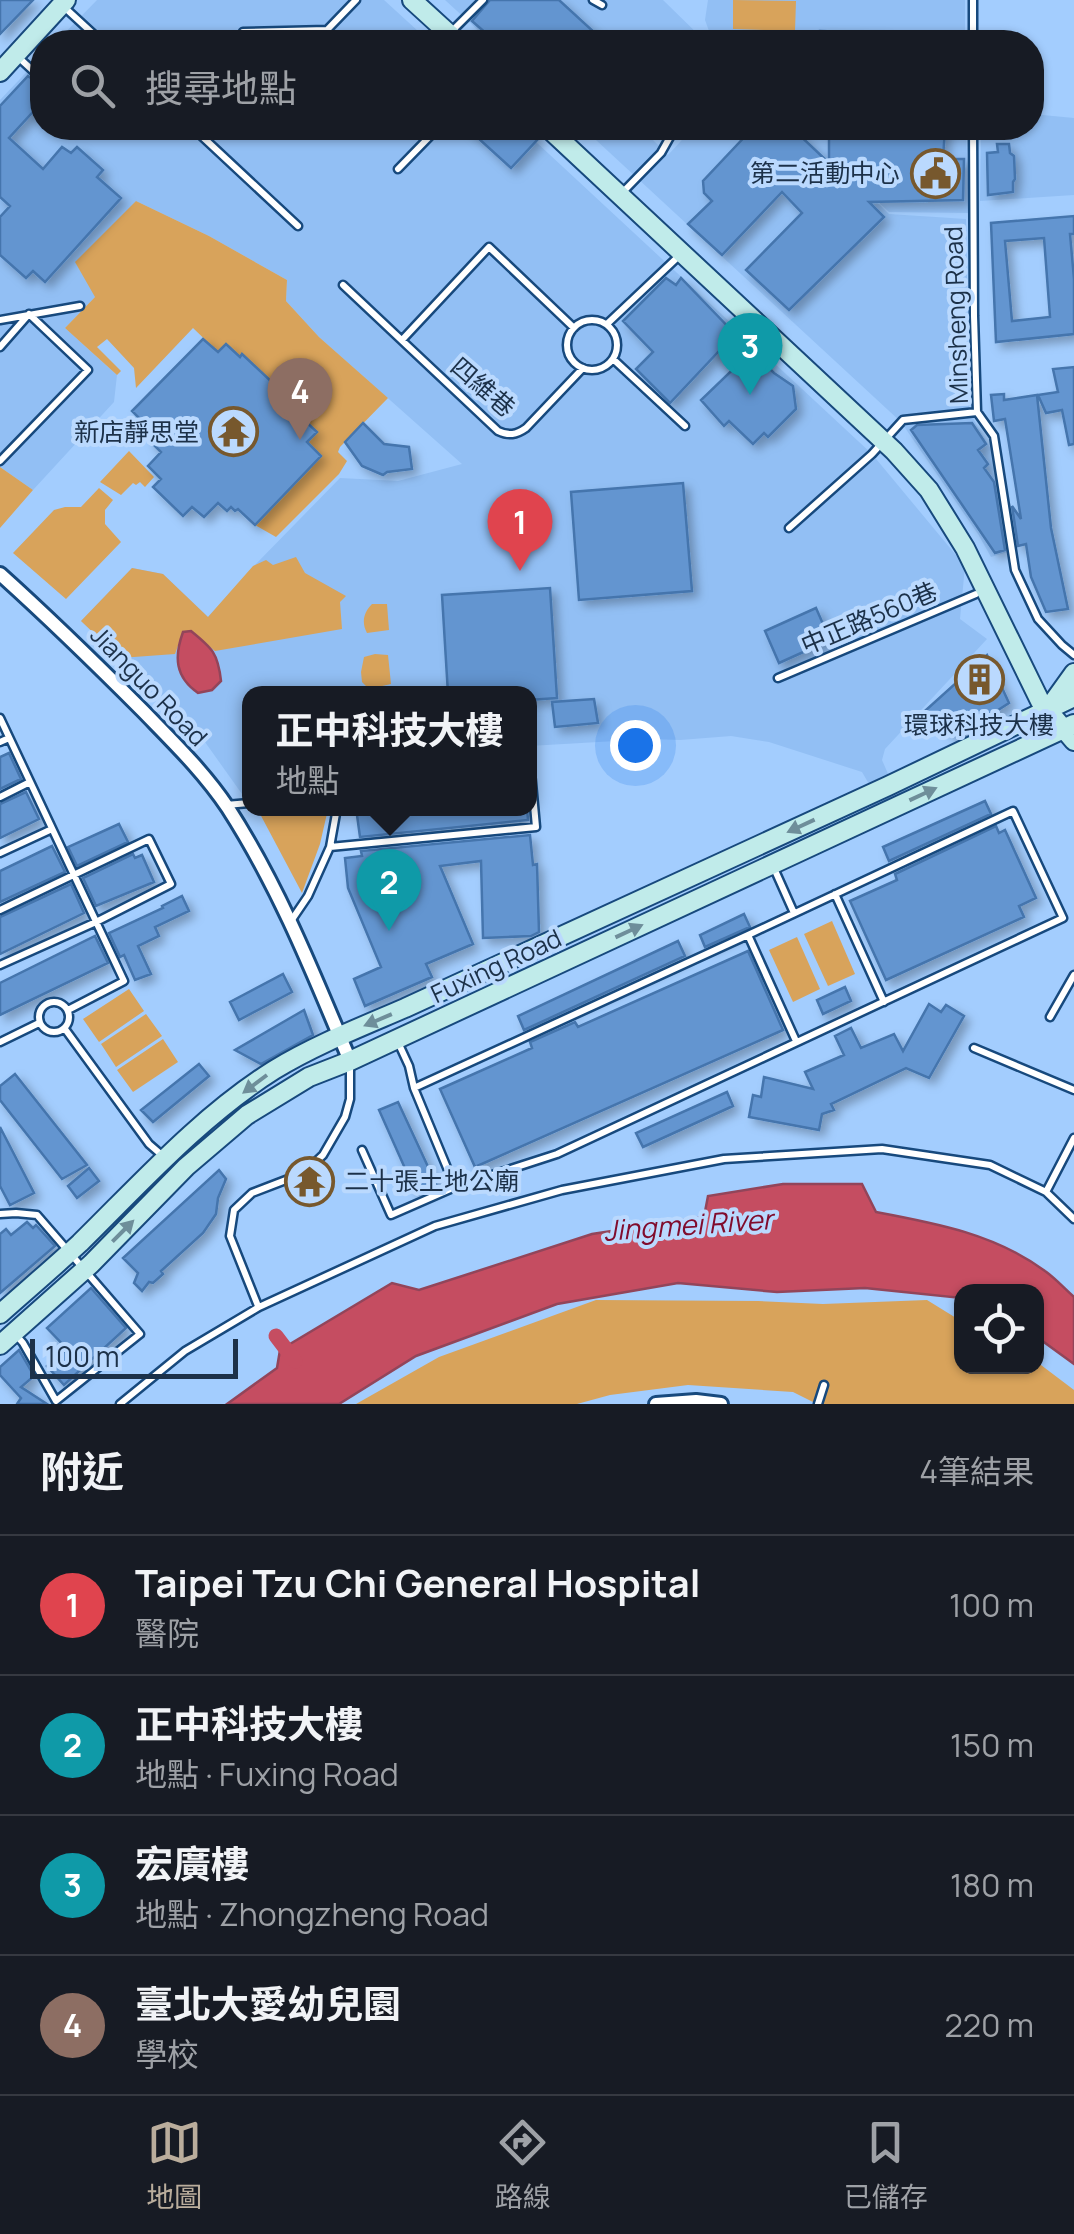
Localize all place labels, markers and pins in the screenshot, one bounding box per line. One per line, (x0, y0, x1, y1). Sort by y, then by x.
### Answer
public building icon: 第二活動中心 (909, 147, 961, 199)
place label: 第二活動中心 (750, 155, 900, 190)
pin: 3 (718, 312, 782, 395)
pin: 4 (268, 358, 332, 440)
temple icon: 新店靜思堂 (208, 406, 260, 458)
place label: 新店靜思堂 (74, 414, 199, 449)
pin: 1 (488, 488, 552, 571)
building icon: 環球科技大樓 (953, 653, 1005, 705)
place label: 環球科技大樓 (904, 707, 1054, 742)
pin: 2 (356, 848, 422, 931)
temple icon: 二十張土地公廟 (283, 1155, 335, 1207)
place label: 二十張土地公廟 (344, 1163, 519, 1198)

